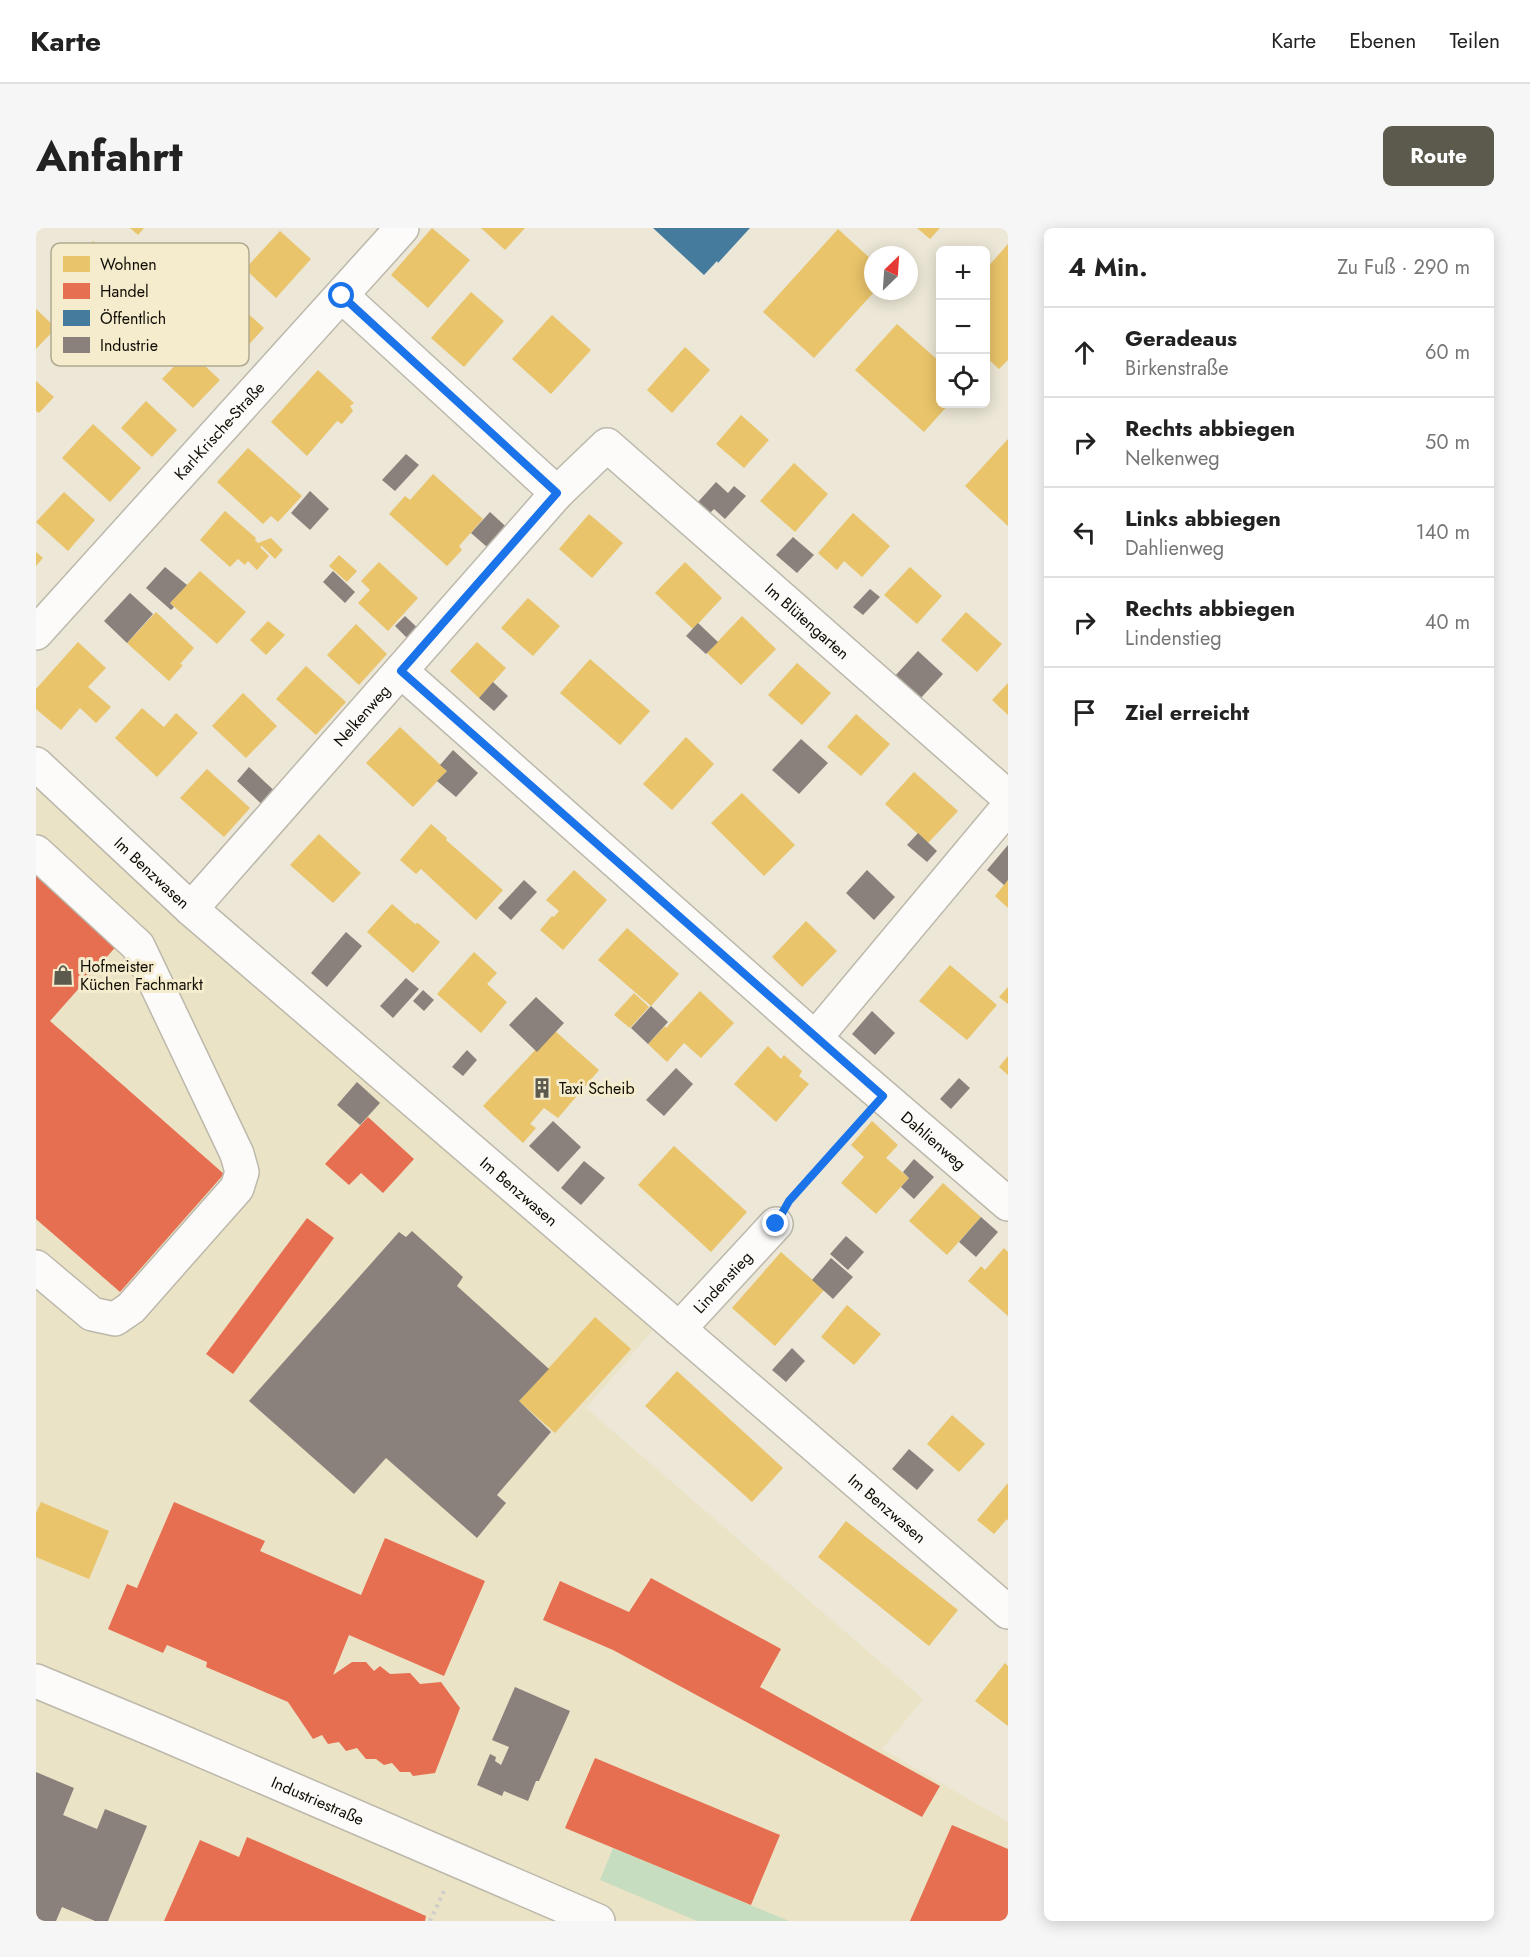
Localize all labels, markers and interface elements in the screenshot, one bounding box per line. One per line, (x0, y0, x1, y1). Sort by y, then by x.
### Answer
text: Karte (30, 21, 101, 62)
text: Karte (1271, 26, 1316, 56)
text: Ebenen (1349, 26, 1416, 56)
text: Teilen (1449, 26, 1500, 56)
text: Anfahrt (36, 126, 183, 187)
button: Route (1383, 126, 1494, 186)
legend (51, 243, 249, 366)
north arrow (864, 246, 918, 300)
map controls (936, 246, 990, 408)
button: + (936, 246, 990, 300)
text: 4 Min. (1068, 248, 1148, 286)
text: Wohnen (100, 253, 157, 276)
text: Zu Fuß · 290 m (1337, 253, 1470, 282)
text: Handel (100, 280, 149, 303)
route start (328, 282, 354, 308)
button: − (936, 300, 990, 354)
text: Öffentlich (100, 307, 166, 330)
text: Geradeaus (1125, 322, 1237, 354)
text: Industrie (100, 334, 158, 357)
icon: ahead (1068, 336, 1101, 369)
text: 60 m (1425, 338, 1470, 367)
button: locate (936, 354, 990, 408)
text: Birkenstraße (1125, 354, 1228, 383)
street label: Karl-Krische-Straße (169, 376, 270, 485)
text: Rechts abbiegen (1125, 412, 1295, 444)
icon: right (1068, 426, 1101, 459)
text: 50 m (1425, 428, 1470, 457)
text: Nelkenweg (1125, 444, 1220, 473)
text: Links abbiegen (1125, 502, 1281, 534)
icon: left (1068, 516, 1101, 549)
text: 140 m (1416, 518, 1470, 547)
text: Dahlienweg (1125, 534, 1224, 563)
street label: Im Blütengarten (760, 577, 855, 664)
text: Rechts abbiegen (1125, 592, 1295, 624)
icon: right (1068, 606, 1101, 639)
text: 40 m (1425, 608, 1470, 637)
text: Lindenstieg (1125, 624, 1222, 653)
street label: Nelkenweg (328, 679, 395, 751)
icon: arrive (1068, 696, 1101, 729)
text: Ziel erreicht (1125, 696, 1249, 728)
street label: Im Benzwasen (109, 831, 195, 914)
place label: Hofmeister Küchen Fachmarkt (80, 955, 203, 996)
shop icon: Hofmeister Küchen Fachmarkt (51, 963, 75, 987)
building icon: Taxi Scheib (530, 1076, 554, 1100)
place label: Taxi Scheib (559, 1077, 635, 1100)
street label: Dahlienweg (896, 1106, 971, 1175)
street label: Im Benzwasen (475, 1151, 563, 1231)
route end (762, 1210, 788, 1236)
street label: Lindenstieg (688, 1246, 757, 1318)
street label: Im Benzwasen (843, 1468, 931, 1548)
street label: Industriestraße (268, 1770, 368, 1830)

